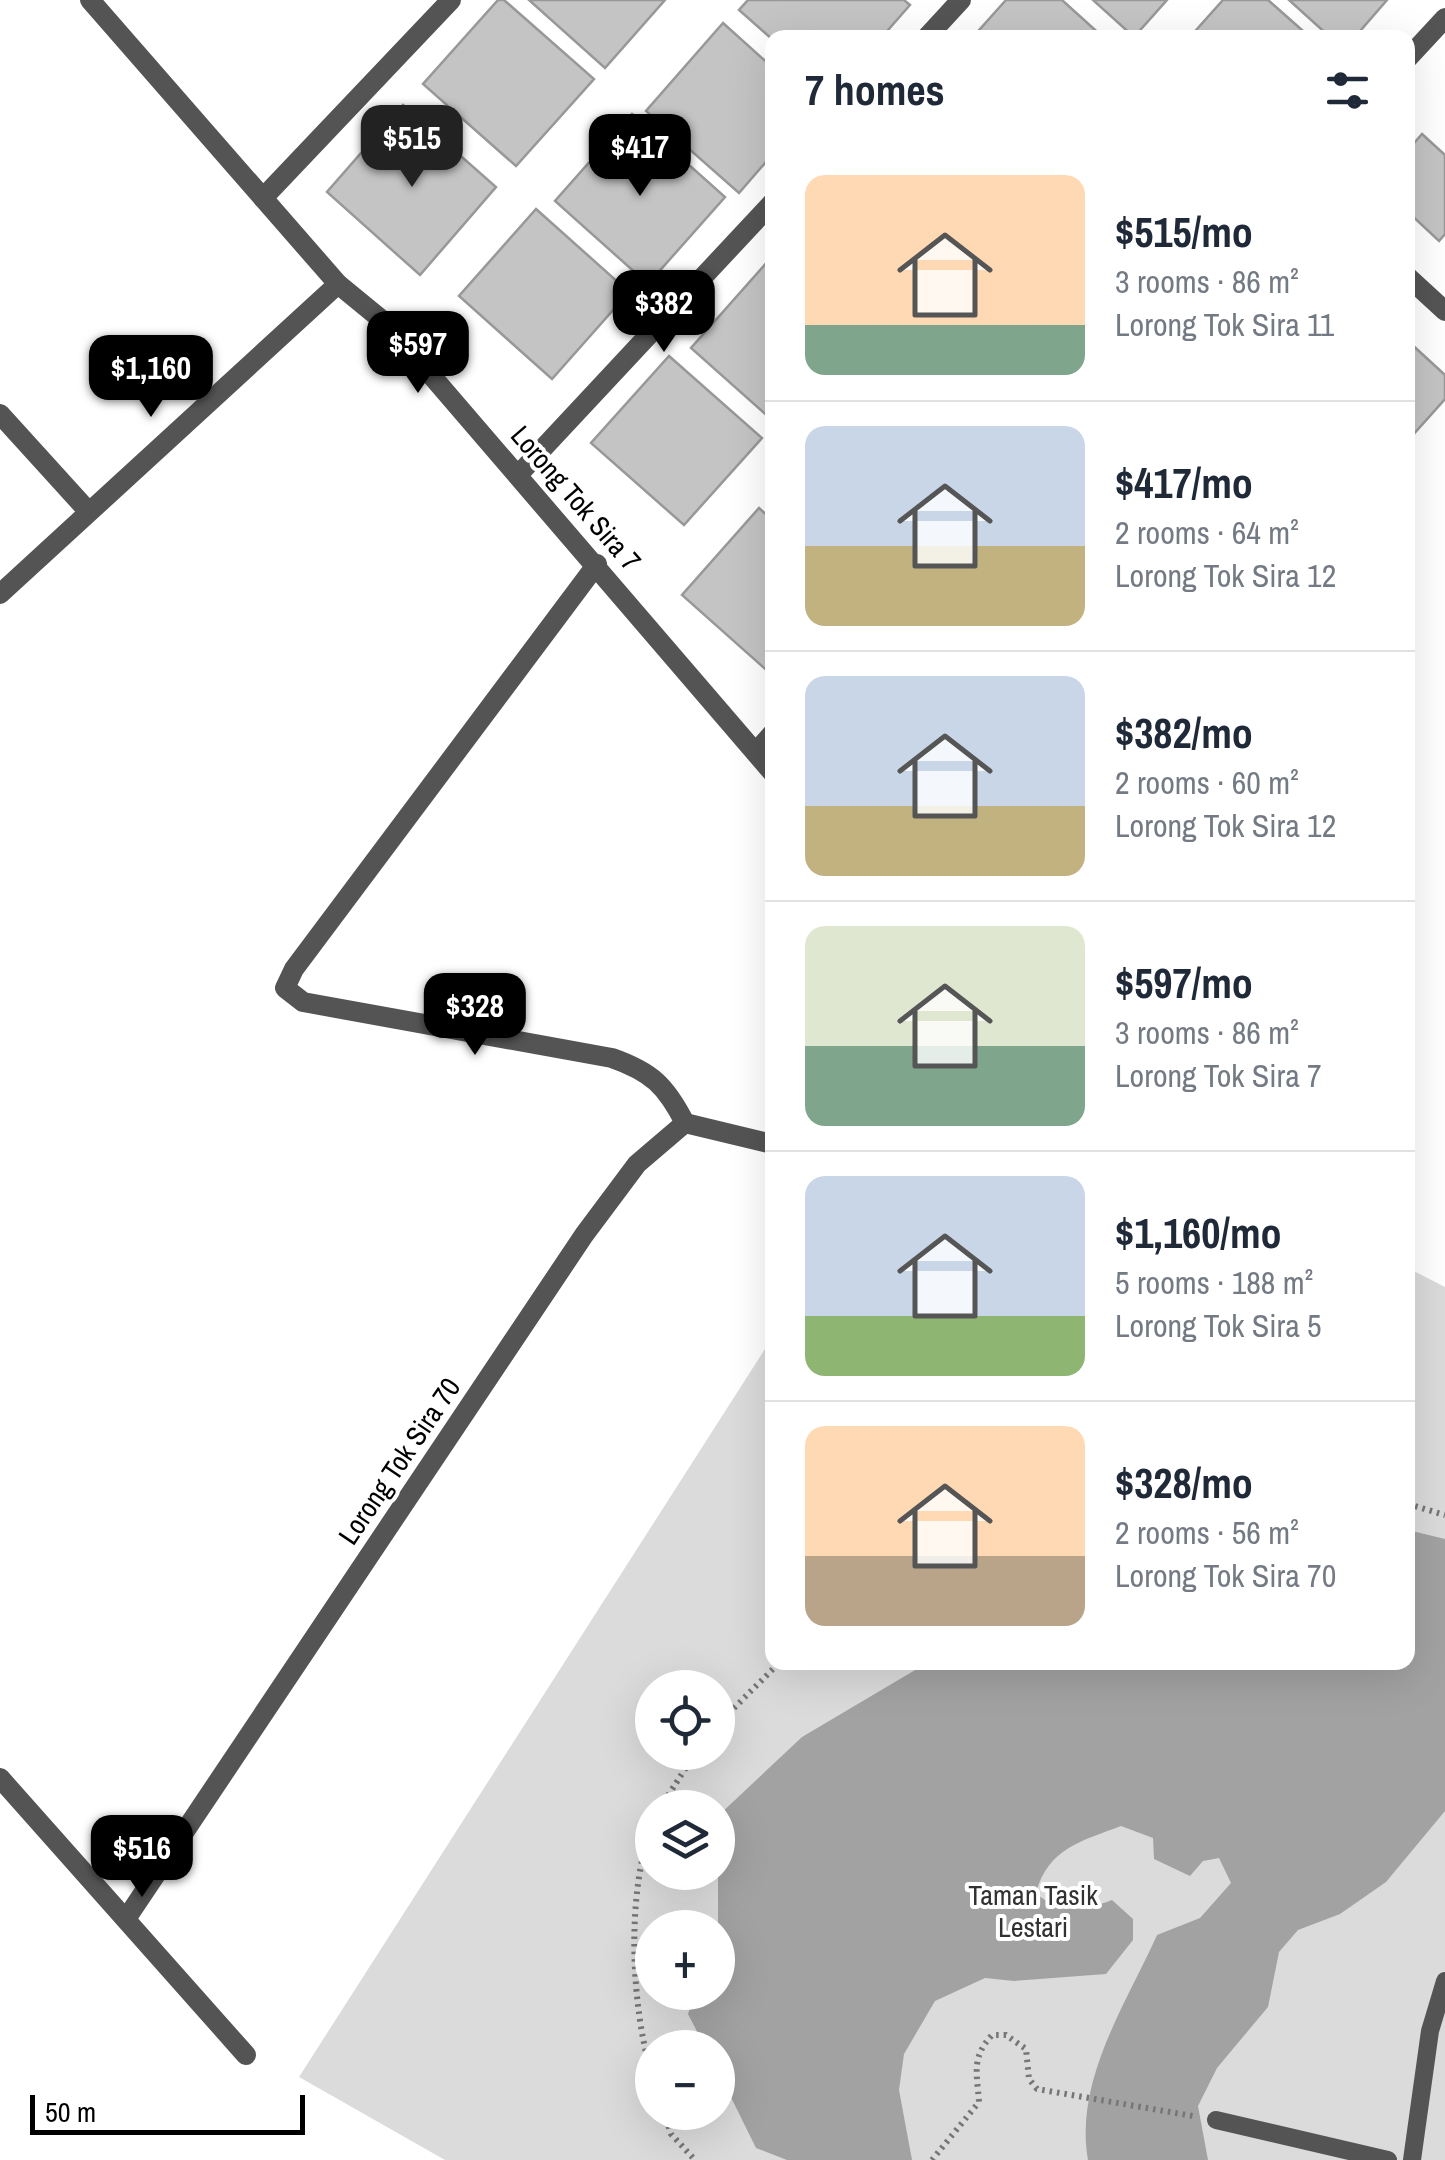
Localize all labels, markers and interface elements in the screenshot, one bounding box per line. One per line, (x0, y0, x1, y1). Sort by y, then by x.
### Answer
text: 7 homes (805, 62, 945, 118)
icon: filters (1320, 63, 1375, 118)
pin: $515 (353, 105, 471, 190)
pin: $417 (581, 114, 699, 199)
text: $515 (383, 116, 441, 159)
text: $417 (611, 125, 669, 168)
text: $515/mo (1115, 204, 1253, 260)
icon: home (885, 215, 1005, 335)
text: 3 rooms · 86 m² (1115, 260, 1299, 303)
pin: $382 (605, 270, 723, 355)
text: $382 (635, 281, 693, 324)
text: Lorong Tok Sira 11 (1115, 303, 1334, 346)
pin: $597 (359, 311, 477, 396)
text: $597 (389, 322, 447, 365)
pin: $1,160 (70, 335, 232, 420)
text: $1,160 (111, 346, 191, 389)
street label: Lorong Tok Sira 7 (502, 417, 650, 579)
text: $417/mo (1115, 455, 1253, 511)
icon: home (885, 466, 1005, 586)
text: 2 rooms · 64 m² (1115, 511, 1299, 554)
text: Lorong Tok Sira 12 (1115, 554, 1336, 597)
text: $382/mo (1115, 705, 1253, 761)
icon: home (885, 716, 1005, 836)
text: 2 rooms · 60 m² (1115, 761, 1299, 804)
text: Lorong Tok Sira 12 (1115, 804, 1336, 847)
text: $597/mo (1115, 955, 1253, 1011)
icon: home (885, 966, 1005, 1086)
pin: $328 (416, 973, 534, 1058)
text: $328 (446, 984, 504, 1027)
text: 3 rooms · 86 m² (1115, 1011, 1299, 1054)
text: Lorong Tok Sira 7 (1115, 1054, 1322, 1097)
text: $1,160/mo (1115, 1205, 1282, 1261)
icon: home (885, 1216, 1005, 1336)
text: 5 rooms · 188 m² (1115, 1261, 1313, 1304)
text: Lorong Tok Sira 5 (1115, 1304, 1322, 1347)
street label: Lorong Tok Sira 70 (329, 1370, 469, 1552)
text: $328/mo (1115, 1455, 1253, 1511)
icon: home (885, 1466, 1005, 1586)
text: 2 rooms · 56 m² (1115, 1511, 1299, 1554)
text: Lorong Tok Sira 70 (1115, 1554, 1336, 1597)
map controls (635, 1670, 735, 2130)
button: locate (635, 1670, 735, 1770)
button: layers (635, 1790, 735, 1890)
pin: $516 (83, 1815, 201, 1900)
text: $516 (113, 1826, 171, 1869)
park label: Taman Tasik Lestari (968, 1876, 1098, 1946)
button: + (635, 1910, 735, 2010)
button: − (635, 2030, 735, 2130)
scale bar (30, 2090, 305, 2134)
text: 50 m (45, 2093, 96, 2131)

